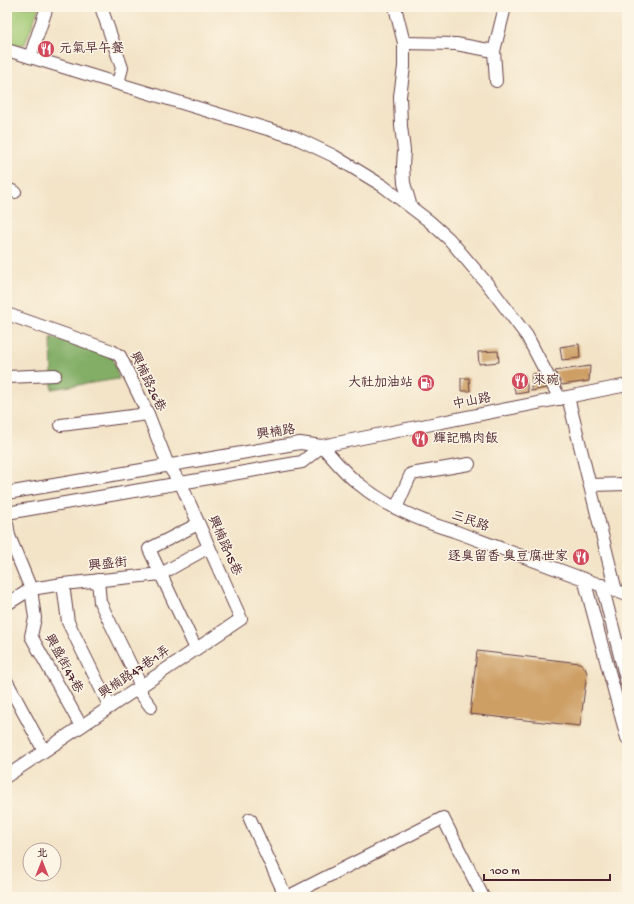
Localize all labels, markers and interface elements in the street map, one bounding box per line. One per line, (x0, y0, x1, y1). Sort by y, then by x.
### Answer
restaurant icon: 元氣早午餐 (36, 39, 56, 59)
place label: 元氣早午餐 (59, 41, 124, 57)
street label: 興楠路26巷 (126, 349, 169, 414)
restaurant icon: 來碗 (510, 371, 530, 391)
fuel station icon: 大社加油站 (416, 373, 436, 393)
place label: 來碗 (533, 373, 559, 389)
place label: 大社加油站 (348, 375, 413, 391)
street label: 中山路 (451, 390, 493, 413)
street label: 興楠路 (255, 422, 296, 443)
restaurant icon: 輝記鴨肉飯 (410, 429, 430, 449)
place label: 輝記鴨肉飯 (433, 431, 498, 447)
street label: 三民路 (449, 508, 491, 535)
street label: 興楠路15巷 (204, 513, 245, 578)
restaurant icon: 逐臭留香 臭豆腐世家 (571, 547, 591, 567)
place label: 逐臭留香 臭豆腐世家 (448, 549, 568, 565)
street label: 興盛街 (88, 555, 128, 574)
street label: 興盛街47巷 (41, 631, 86, 696)
street label: 興楠路47巷1弄 (96, 643, 174, 702)
north arrow (22, 842, 62, 882)
text: 北 (37, 848, 48, 860)
scale bar (484, 856, 610, 882)
text: 100 m (489, 865, 520, 879)

